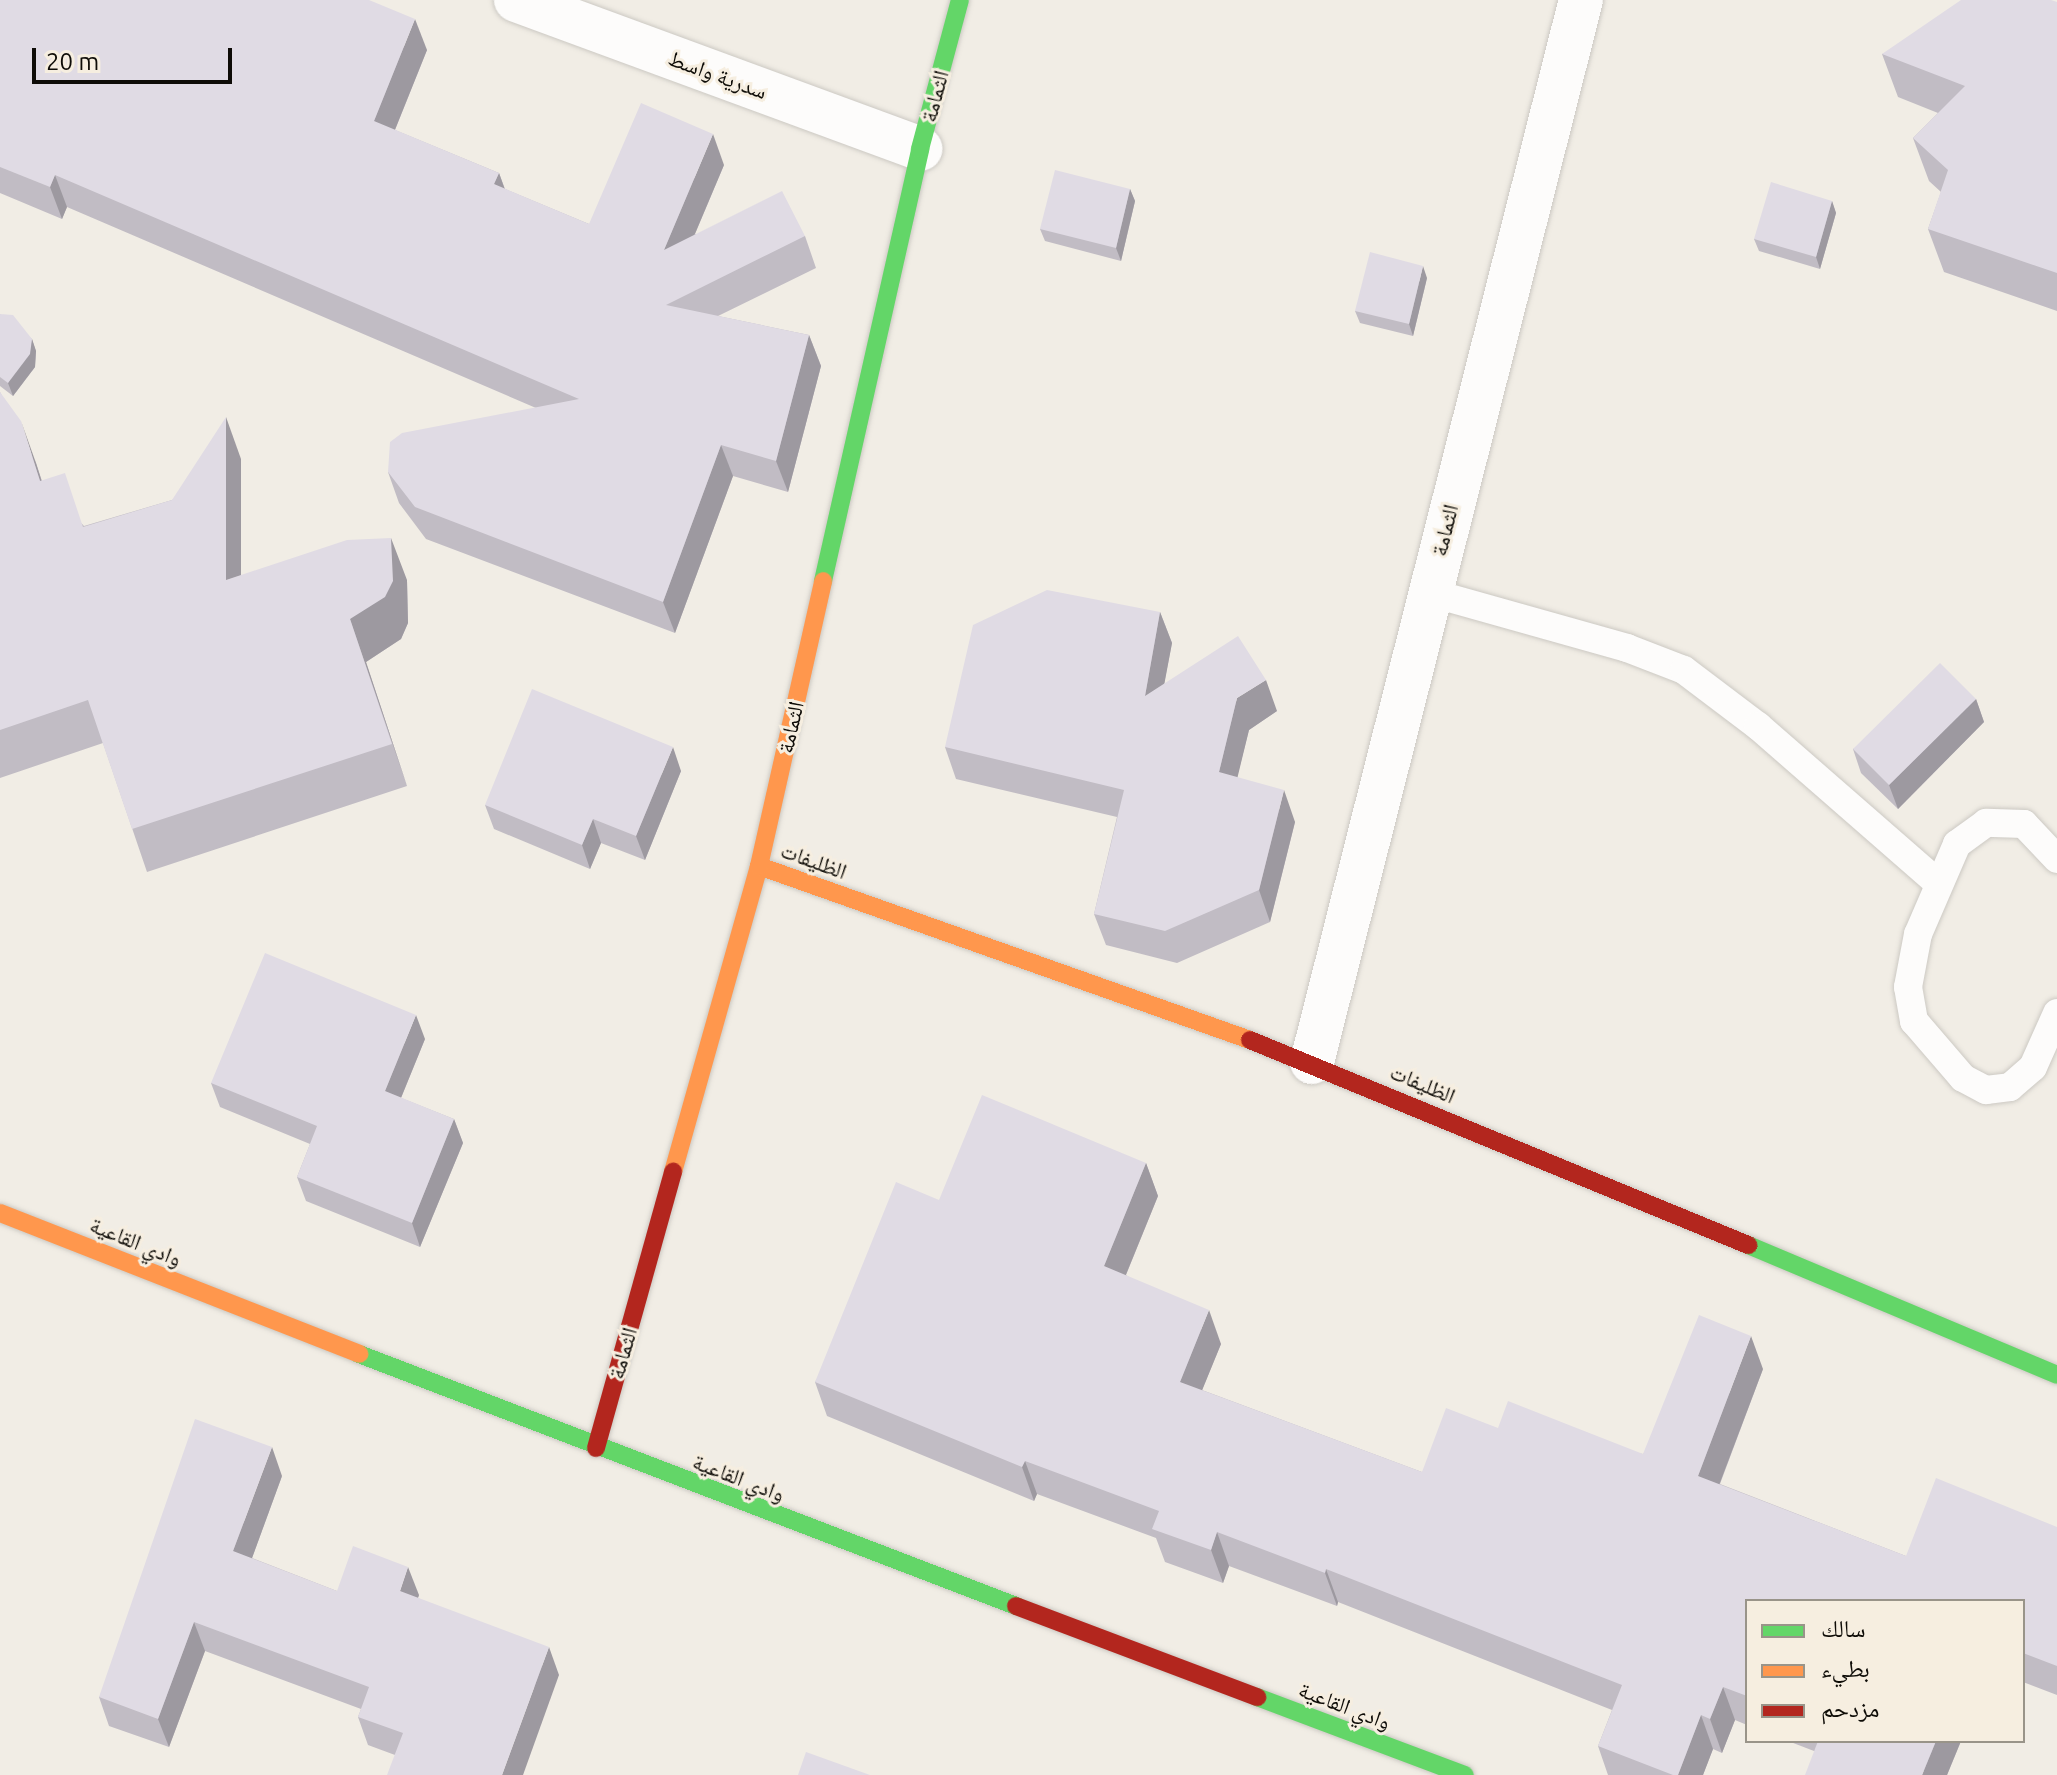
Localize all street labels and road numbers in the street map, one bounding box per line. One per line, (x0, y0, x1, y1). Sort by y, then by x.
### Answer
street label: سدرية واسط (665, 44, 771, 104)
street label: الثمامة (914, 67, 954, 125)
street label: الثمامة (1425, 501, 1463, 559)
street label: الثمامة (771, 698, 809, 756)
street label: الظليفات (777, 836, 851, 884)
street label: الظليفات (1386, 1058, 1460, 1108)
street label: وادي القاعية (86, 1211, 186, 1271)
street label: الثمامة (602, 1324, 642, 1382)
street label: وادي القاعية (689, 1447, 789, 1507)
street label: وادي القاعية (1295, 1675, 1395, 1735)

